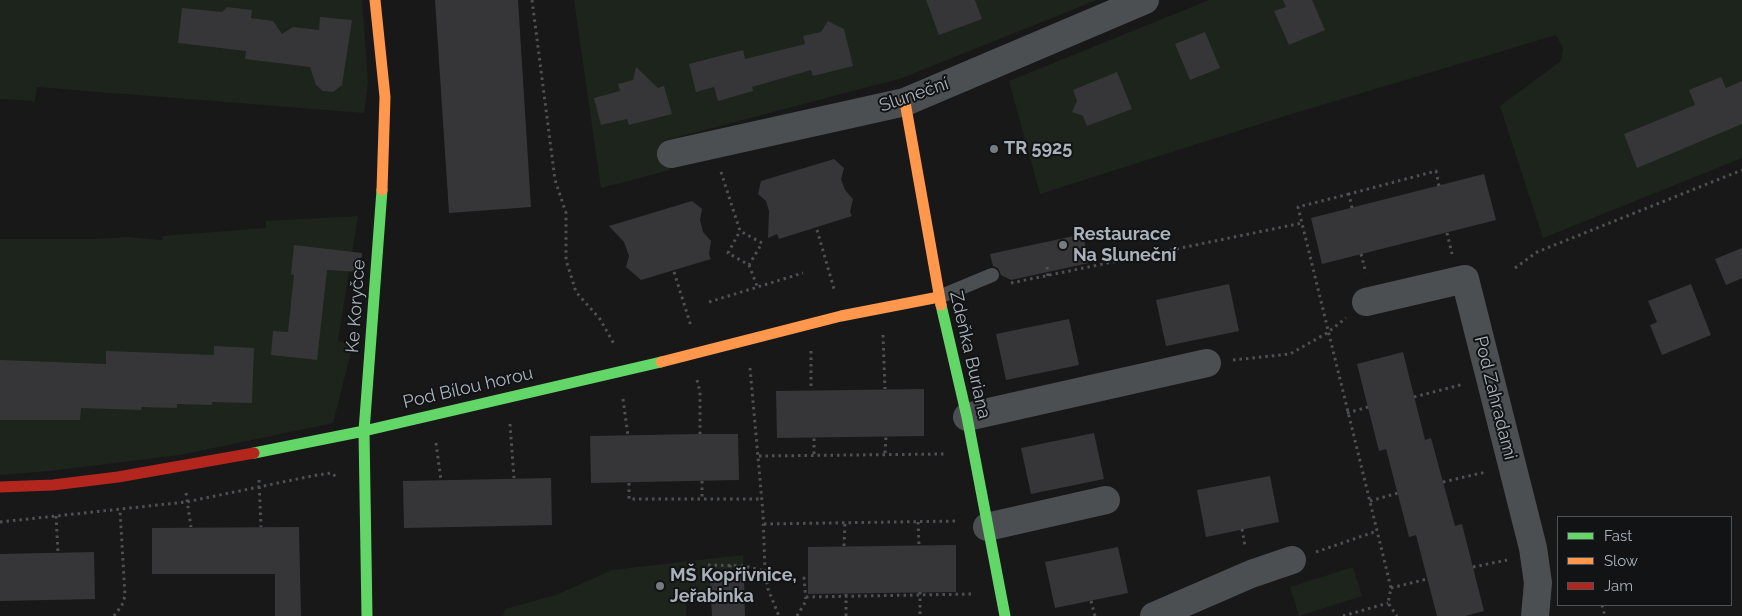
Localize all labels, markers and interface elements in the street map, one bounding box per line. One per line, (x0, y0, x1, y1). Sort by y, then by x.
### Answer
street label: Sluneční (877, 73, 951, 117)
place label: TR 5925 (1004, 138, 1072, 160)
marker: TR 5925 (988, 143, 1000, 155)
place label: Restaurace Na Sluneční (1073, 224, 1176, 266)
marker: Restaurace Na Sluneční (1057, 239, 1069, 251)
street label: Ke Koryčce (342, 258, 370, 354)
street label: Zdeňka Buriana (945, 289, 995, 421)
street label: Pod Zahradami (1469, 334, 1521, 462)
street label: Pod Bílou horou (401, 363, 535, 413)
legend (1557, 516, 1732, 606)
text: Fast (1604, 527, 1632, 545)
text: Slow (1604, 552, 1638, 570)
place label: MŠ Kopřivnice, Jeřabinka (670, 565, 797, 608)
text: Jam (1604, 577, 1633, 595)
marker: MŠ Kopřivnice, Jeřabinka (654, 580, 666, 592)

